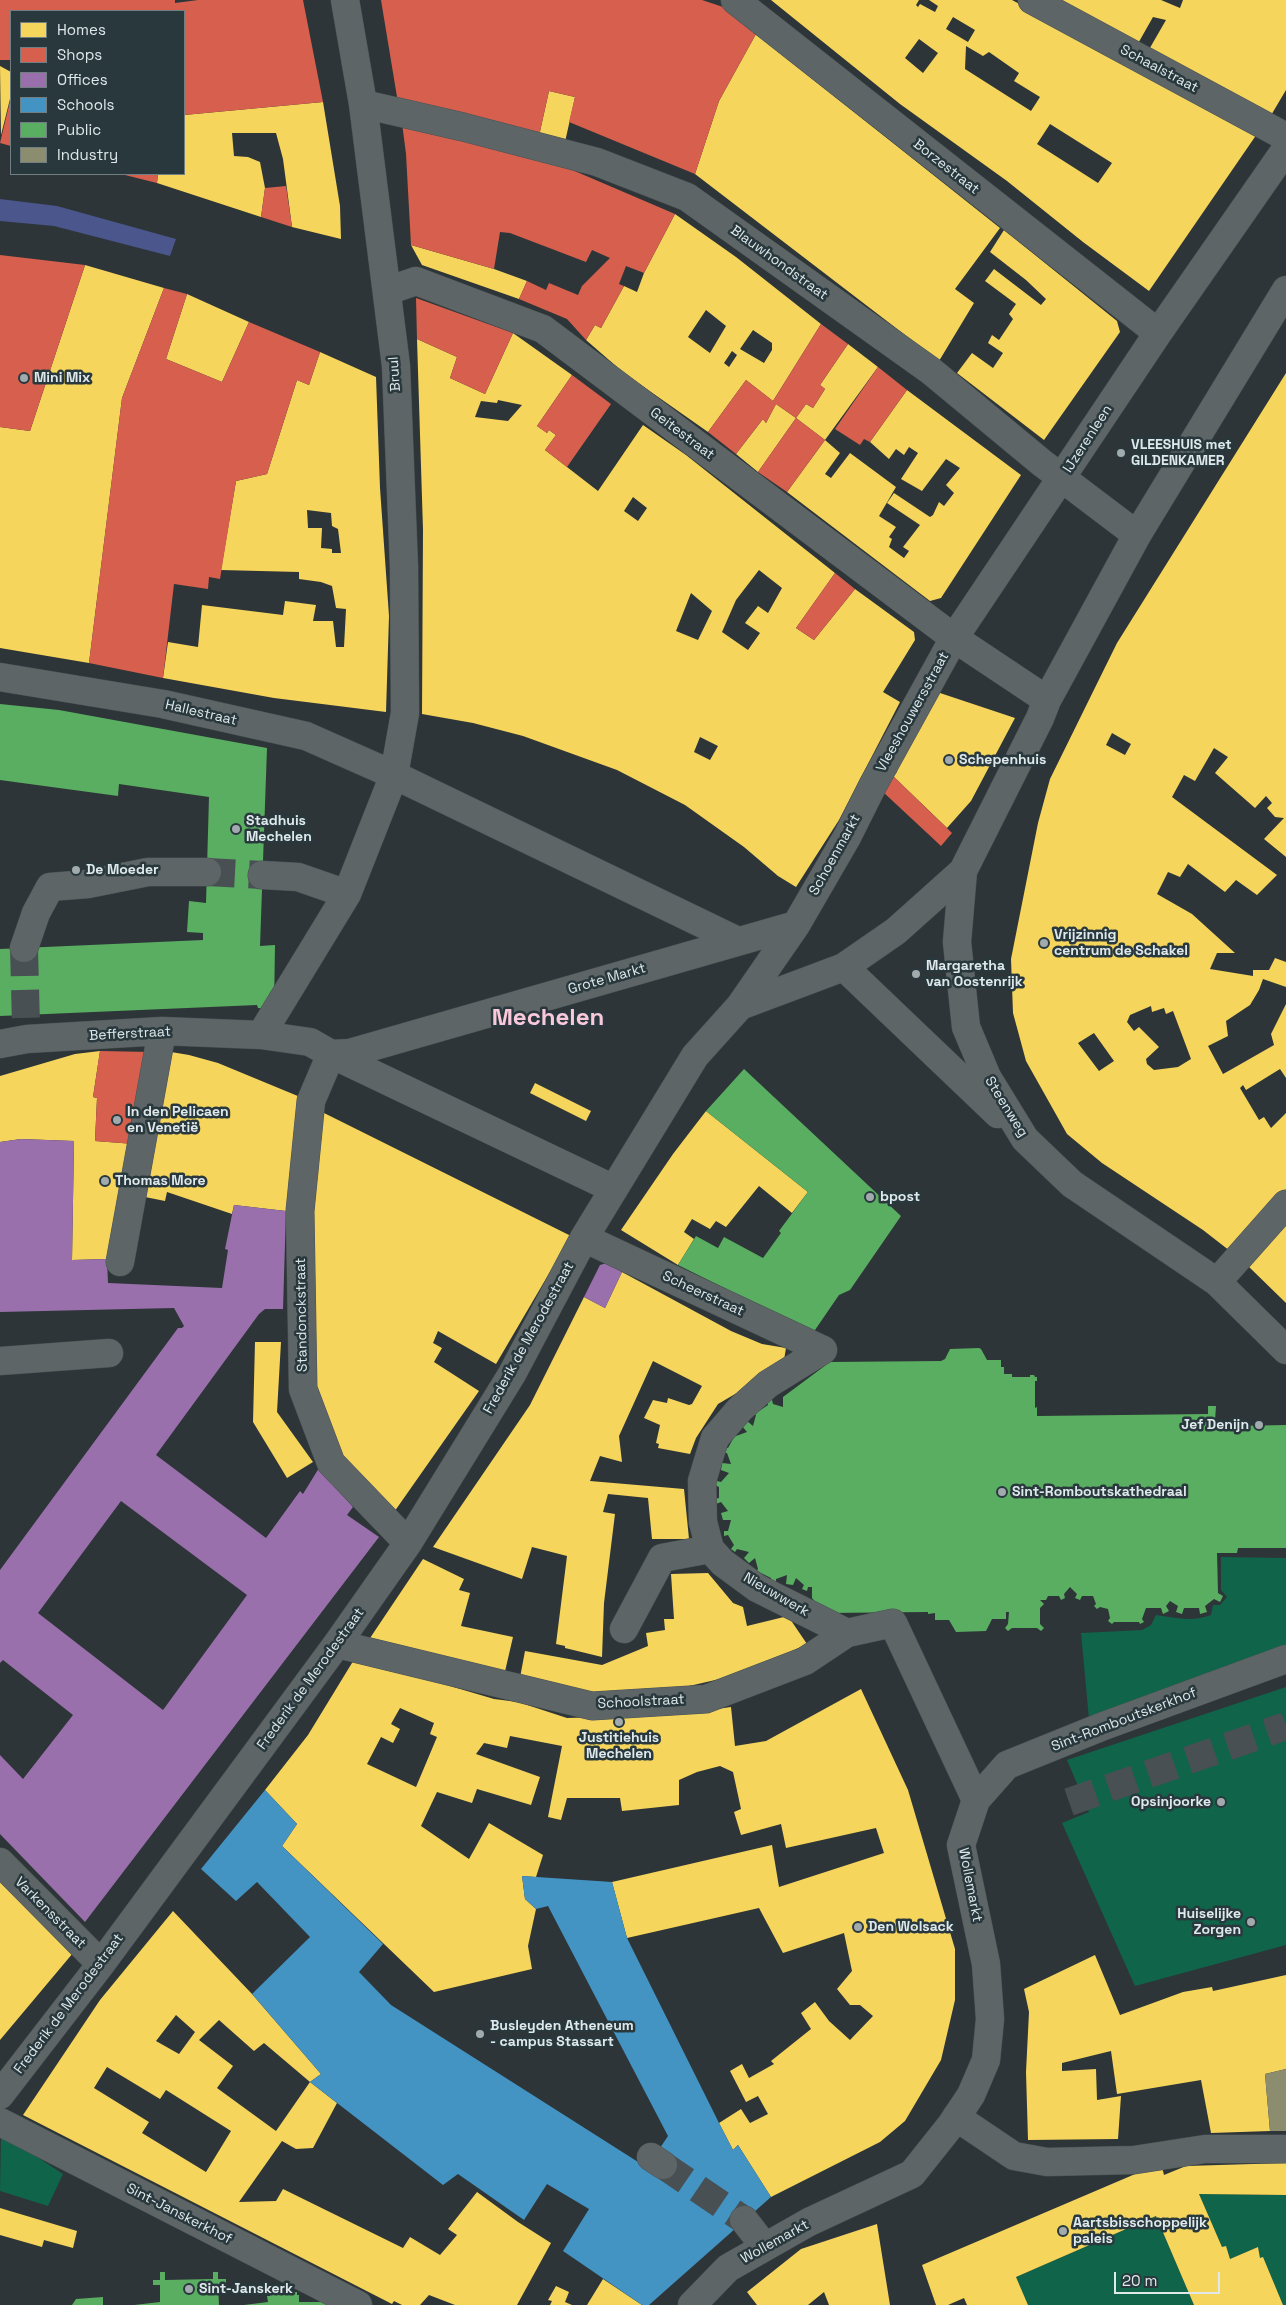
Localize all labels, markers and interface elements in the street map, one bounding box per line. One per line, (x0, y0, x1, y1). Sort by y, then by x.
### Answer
legend (10, 10, 185, 175)
text: Homes (57, 20, 106, 39)
street label: Schaalstraat (1117, 41, 1201, 97)
text: Shops (57, 45, 102, 64)
text: Offices (57, 70, 108, 89)
text: Schools (57, 95, 114, 114)
text: Public (57, 120, 101, 139)
street label: Borzestraat (910, 136, 982, 198)
text: Industry (57, 145, 118, 164)
street label: Blauwhondstraat (727, 222, 831, 304)
street label: Bruul (385, 356, 405, 392)
place label: Mini Mix (34, 370, 90, 386)
marker: Mini Mix (18, 372, 30, 384)
street label: IJzerenleen (1060, 402, 1116, 476)
street label: Geitestraat (647, 404, 717, 464)
place label: VLEESHUIS met GILDENKAMER (1131, 437, 1232, 470)
marker: VLEESHUIS met GILDENKAMER (1115, 447, 1127, 459)
street label: Vleeshouwersstraat (873, 649, 953, 775)
street label: Hallestraat (163, 697, 239, 729)
place label: Schepenhuis (959, 752, 1046, 768)
marker: Schepenhuis (943, 754, 955, 766)
street label: Schoenmarkt (806, 811, 864, 899)
place label: Stadhuis Mechelen (246, 813, 312, 846)
marker: Stadhuis Mechelen (230, 823, 242, 835)
place label: De Moeder (86, 862, 159, 878)
marker: De Moeder (70, 864, 82, 876)
place label: Vrijzinnig centrum de Schakel (1054, 927, 1188, 960)
marker: Vrijzinnig centrum de Schakel (1038, 937, 1050, 949)
place label: Margaretha van Oostenrijk (926, 958, 1023, 990)
street label: Grote Markt (566, 960, 648, 998)
marker: Margaretha van Oostenrijk (910, 968, 922, 980)
district label: Mechelen (492, 1004, 604, 1032)
street label: Befferstraat (89, 1023, 171, 1045)
street label: Steenweg (981, 1074, 1031, 1140)
place label: In den Pelicaen en Venetië (127, 1104, 229, 1136)
marker: In den Pelicaen en Venetië (111, 1114, 123, 1126)
place label: Thomas More (115, 1173, 206, 1189)
marker: Thomas More (99, 1175, 111, 1187)
place label: bpost (880, 1189, 920, 1205)
marker: bpost (864, 1191, 876, 1203)
street label: Standonckstraat (293, 1258, 311, 1372)
street label: Frederik de Merodestraat (480, 1259, 578, 1417)
street label: Scheerstraat (660, 1268, 746, 1320)
place label: Jef Denijn (1181, 1417, 1249, 1433)
marker: Jef Denijn (1253, 1419, 1265, 1431)
place label: Sint-Romboutskathedraal (1012, 1484, 1187, 1500)
marker: Sint-Romboutskathedraal (996, 1486, 1008, 1498)
street label: Nieuwwerk (740, 1569, 812, 1621)
street label: Frederik de Merodestraat (254, 1605, 368, 1753)
street label: Sint-Romboutskerkhof (1049, 1685, 1199, 1755)
street label: Schoolstraat (597, 1691, 685, 1713)
marker: Justitiehuis Mechelen (613, 1716, 625, 1728)
place label: Justitiehuis Mechelen (579, 1730, 659, 1762)
place label: Opsinjoorke (1131, 1794, 1211, 1810)
marker: Opsinjoorke (1215, 1796, 1227, 1808)
street label: Wollemarkt (955, 1846, 985, 1924)
street label: Varkensstraat (11, 1874, 89, 1952)
place label: Huiselijke Zorgen (1177, 1906, 1241, 1938)
marker: Huiselijke Zorgen (1245, 1916, 1257, 1928)
place label: Den Wolsack (868, 1919, 954, 1935)
marker: Den Wolsack (852, 1921, 864, 1933)
street label: Frederik de Merodestraat (11, 1931, 127, 2077)
place label: Busleyden Atheneum - campus Stassart (490, 2018, 634, 2050)
marker: Busleyden Atheneum - campus Stassart (474, 2028, 486, 2040)
street label: Sint-Janskerkhof (123, 2180, 235, 2248)
place label: Aartsbisschoppelijk paleis (1073, 2215, 1207, 2248)
street label: Wollemarkt (738, 2216, 812, 2268)
marker: Aartsbisschoppelijk paleis (1057, 2225, 1069, 2237)
scale bar (1116, 2262, 1222, 2294)
text: 20 m (1122, 2271, 1157, 2290)
place label: Sint-Janskerk (199, 2281, 293, 2297)
marker: Sint-Janskerk (183, 2283, 195, 2295)

